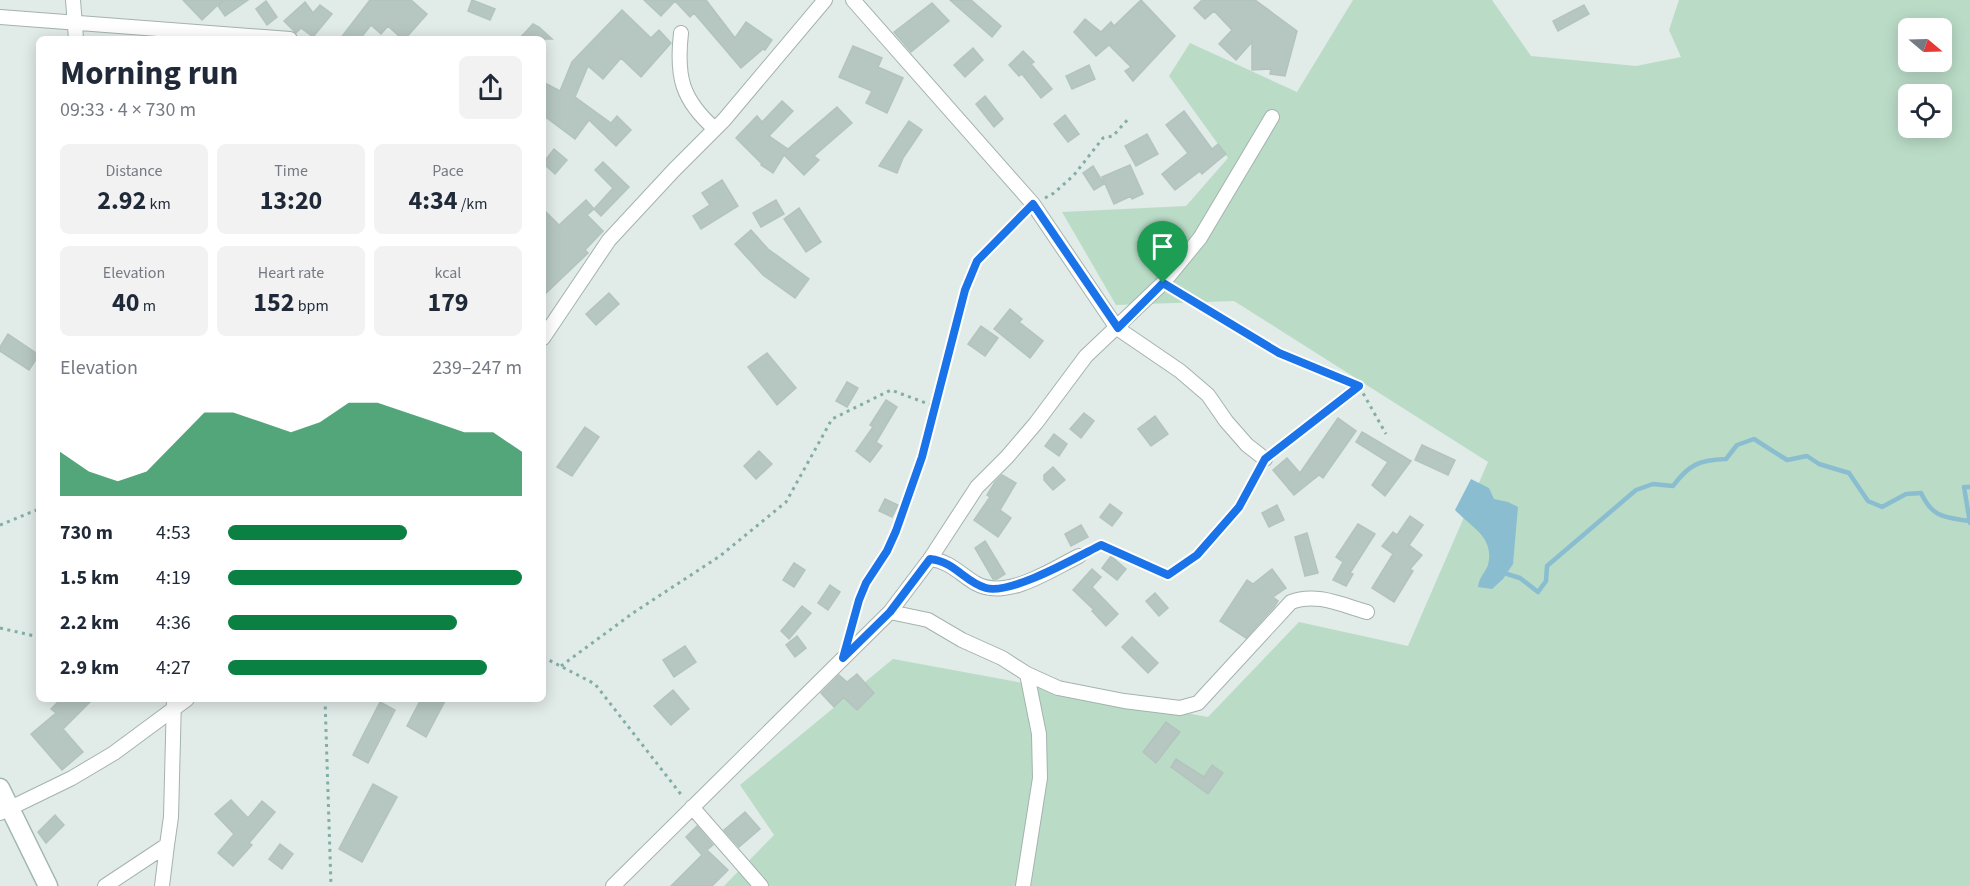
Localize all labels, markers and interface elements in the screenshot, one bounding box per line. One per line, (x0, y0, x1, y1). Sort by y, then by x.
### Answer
north arrow (1898, 18, 1952, 72)
map controls (1898, 18, 1952, 138)
text: Morning run (60, 50, 238, 97)
button: share (459, 56, 522, 119)
button: locate (1898, 84, 1952, 138)
text: 09:33 · 4 × 730 m (60, 96, 196, 124)
text: Distance (106, 160, 162, 182)
text: Time (274, 160, 308, 182)
text: Pace (432, 160, 464, 182)
text: 2.92 (97, 182, 146, 219)
text: 13:20 (260, 182, 322, 219)
text: 4:34 (409, 182, 458, 219)
text: km (146, 193, 171, 215)
text: /km (458, 193, 487, 215)
pin (1137, 221, 1188, 283)
icon: arrive (1146, 230, 1179, 263)
text: Elevation (103, 262, 165, 284)
text: Heart rate (258, 262, 324, 284)
text: kcal (435, 262, 461, 284)
text: 40 (112, 284, 140, 321)
text: 152 (253, 284, 294, 321)
text: 179 (427, 284, 469, 321)
text: m (140, 295, 156, 317)
text: bpm (294, 295, 329, 317)
text: Elevation (60, 354, 138, 382)
text: 239–247 m (432, 354, 522, 382)
text: 730 m (60, 519, 113, 547)
text: 4:53 (156, 519, 191, 547)
text: 1.5 km (60, 564, 119, 592)
text: 4:19 (156, 564, 191, 592)
text: 2.2 km (60, 609, 119, 637)
text: 4:36 (156, 609, 191, 637)
text: 2.9 km (60, 654, 119, 682)
text: 4:27 (156, 654, 191, 682)

